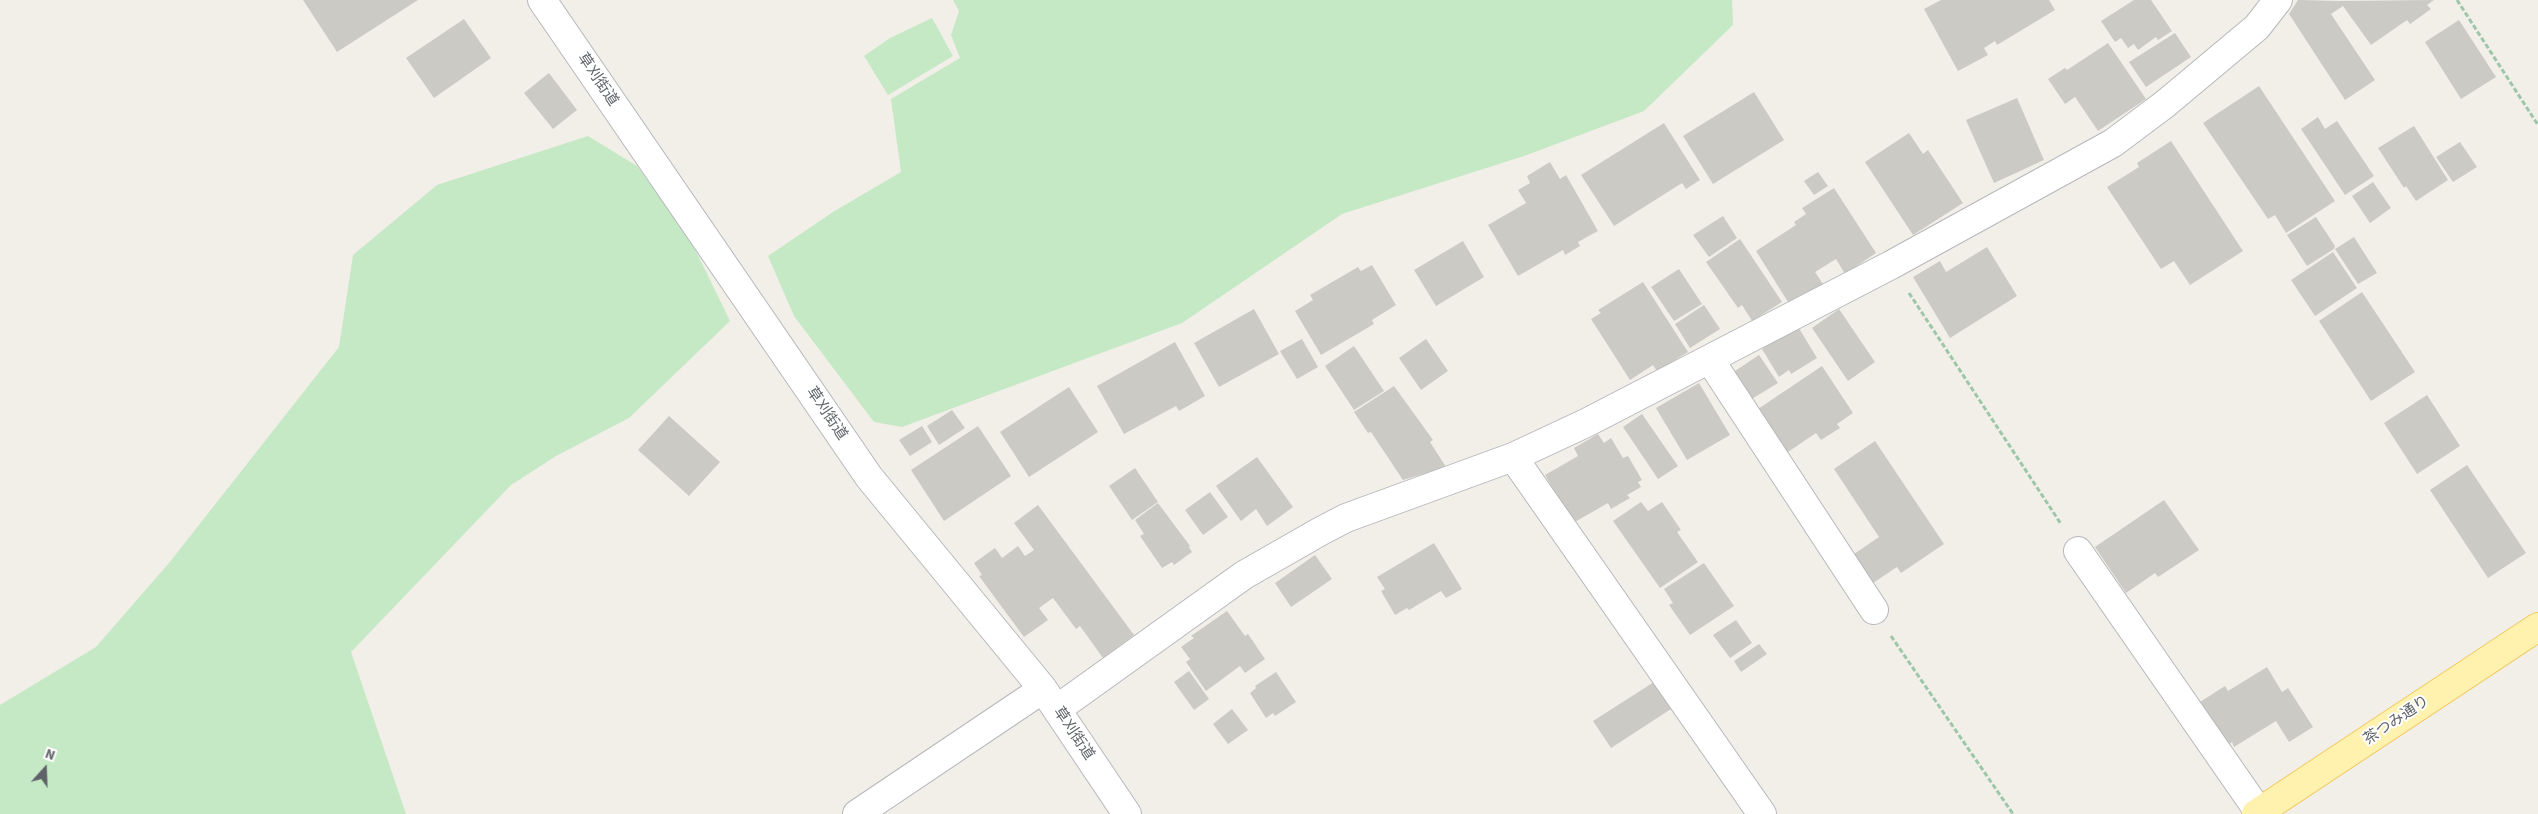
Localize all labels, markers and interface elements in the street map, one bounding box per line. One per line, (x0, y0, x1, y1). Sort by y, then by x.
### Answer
street label: 草刈街道 (573, 50, 621, 110)
street label: 草刈街道 (802, 384, 850, 444)
street label: 茶つみ通り (2361, 693, 2433, 749)
street label: 草刈街道 (1049, 704, 1097, 764)
north arrow (20, 744, 70, 794)
text: N (42, 744, 58, 766)

